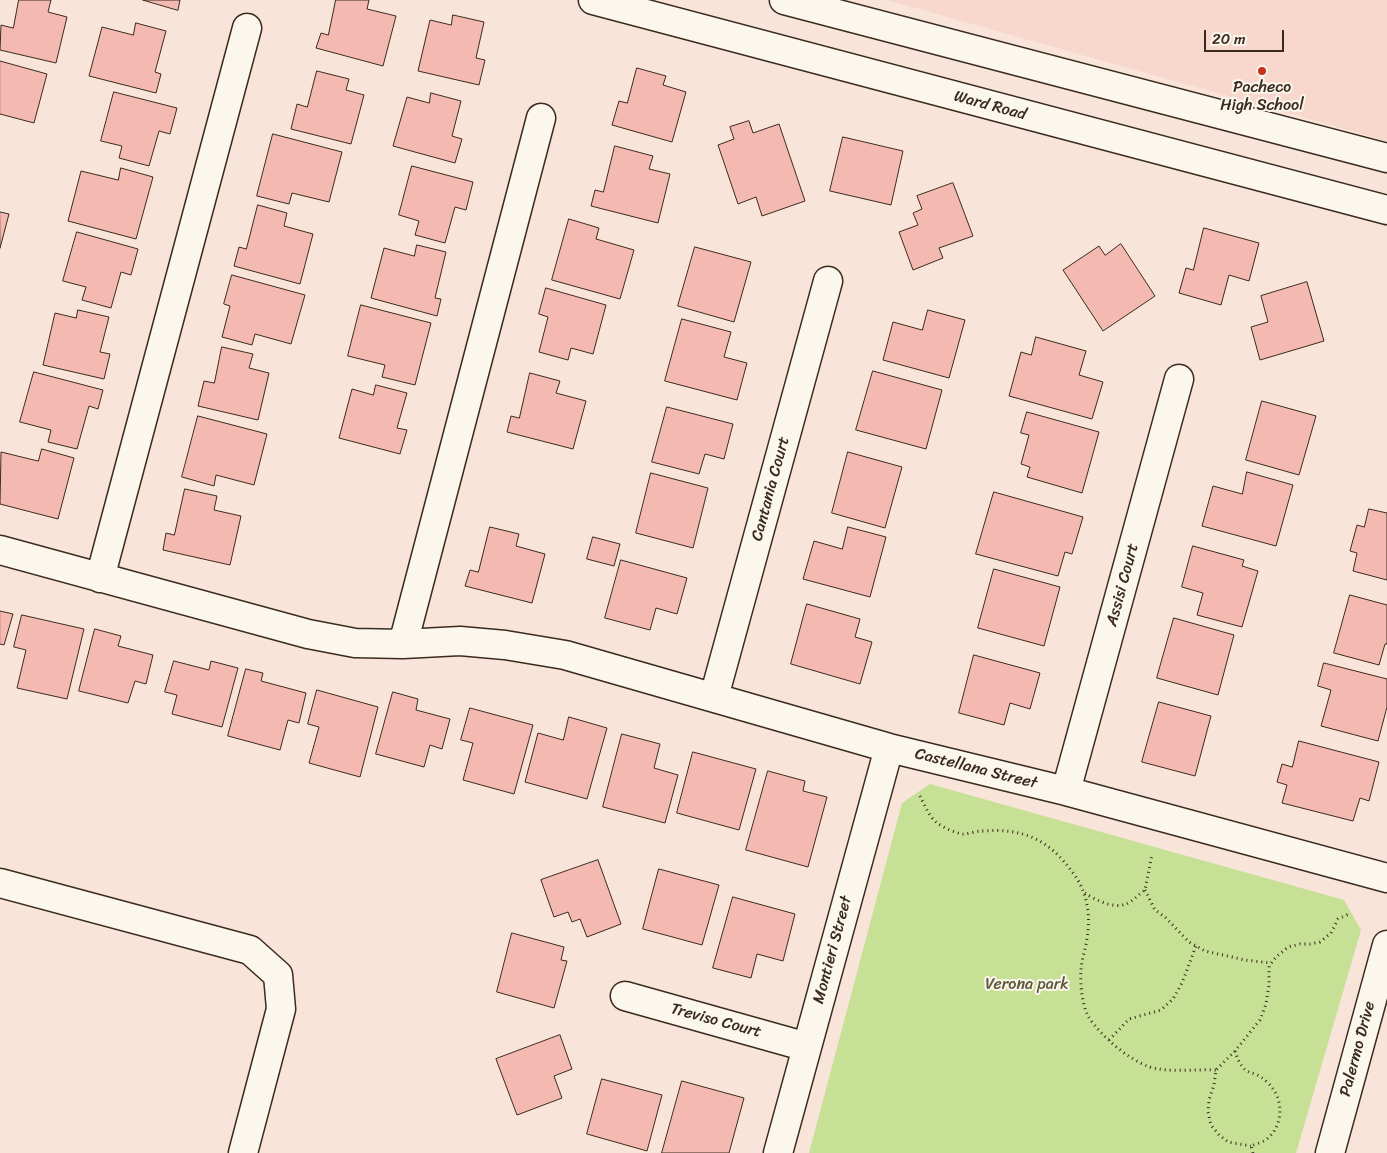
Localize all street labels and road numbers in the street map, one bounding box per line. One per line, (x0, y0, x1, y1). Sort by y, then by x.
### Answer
street label: Ward Road (952, 87, 1028, 125)
street label: Cantania Court (748, 435, 794, 543)
street label: Assisi Court (1103, 541, 1143, 629)
street label: Castellana Street (913, 745, 1039, 793)
street label: Montieri Street (809, 894, 857, 1006)
street label: Palermo Drive (1336, 999, 1380, 1099)
street label: Treviso Court (669, 1000, 763, 1042)

